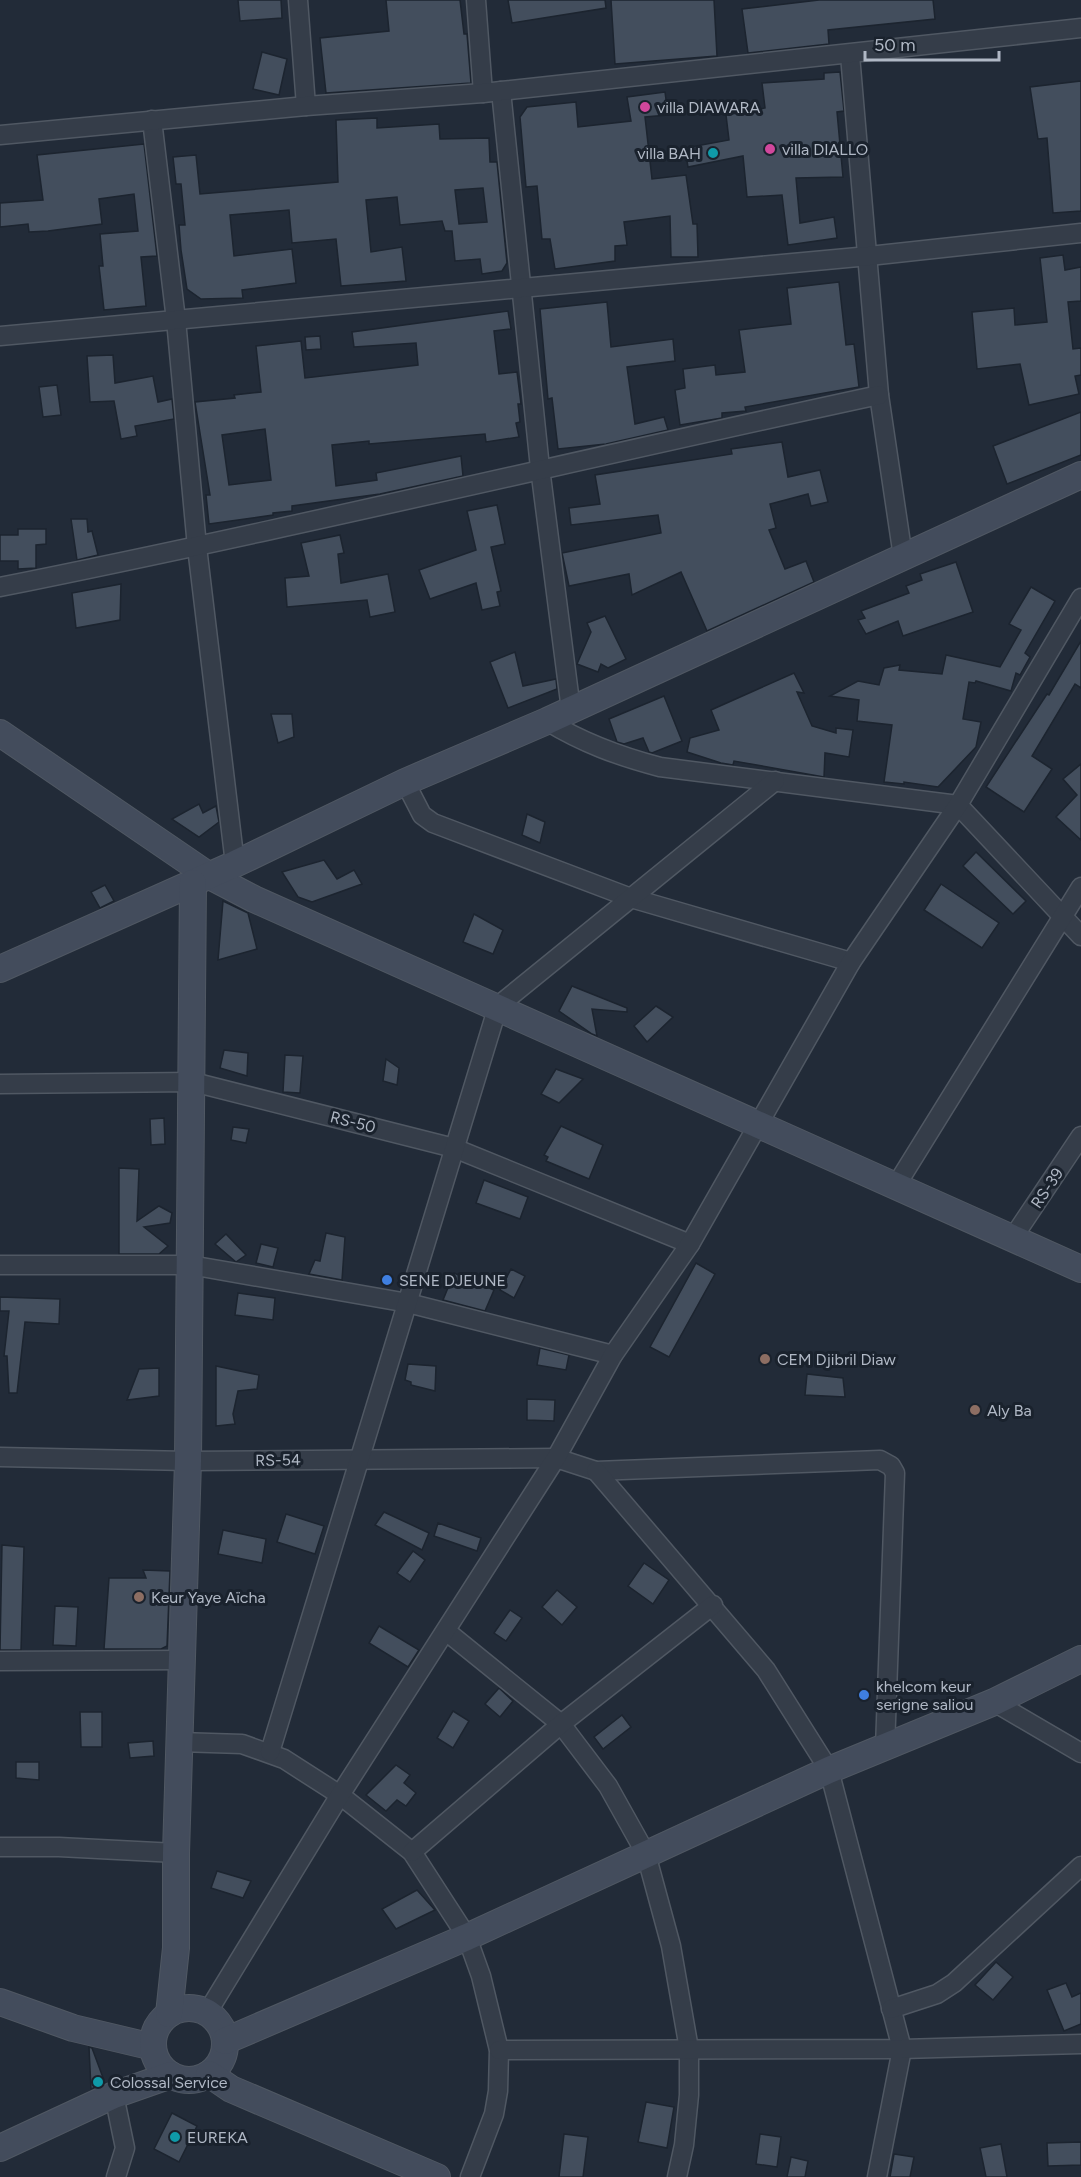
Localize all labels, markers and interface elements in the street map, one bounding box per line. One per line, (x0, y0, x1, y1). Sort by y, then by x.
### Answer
scale bar (865, 24, 998, 62)
text: 50 m (874, 34, 916, 56)
place label: villa DIAWARA (657, 98, 761, 117)
marker: villa DIAWARA (638, 100, 652, 114)
place label: villa DIALLO (782, 140, 868, 159)
marker: villa DIALLO (763, 142, 777, 156)
place label: villa BAH (637, 144, 701, 163)
marker: villa BAH (706, 146, 720, 160)
street label: RS-50 (328, 1107, 378, 1137)
street label: RS-39 (1027, 1164, 1067, 1212)
place label: SENE DJEUNE (399, 1271, 506, 1290)
marker: SENE DJEUNE (380, 1273, 394, 1287)
place label: CEM Djibril Diaw (777, 1350, 896, 1369)
marker: CEM Djibril Diaw (758, 1352, 772, 1366)
place label: Aly Ba (987, 1401, 1032, 1420)
marker: Aly Ba (968, 1403, 982, 1417)
street label: RS-54 (255, 1450, 301, 1470)
place label: Keur Yaye Aïcha (151, 1588, 266, 1607)
marker: Keur Yaye Aïcha (132, 1590, 146, 1604)
place label: khelcom keur serigne saliou (876, 1677, 973, 1714)
marker: khelcom keur serigne saliou (857, 1688, 871, 1702)
place label: Colossal Service (110, 2073, 228, 2092)
marker: Colossal Service (91, 2075, 105, 2089)
place label: EUREKA (187, 2128, 248, 2147)
marker: EUREKA (168, 2130, 182, 2144)

